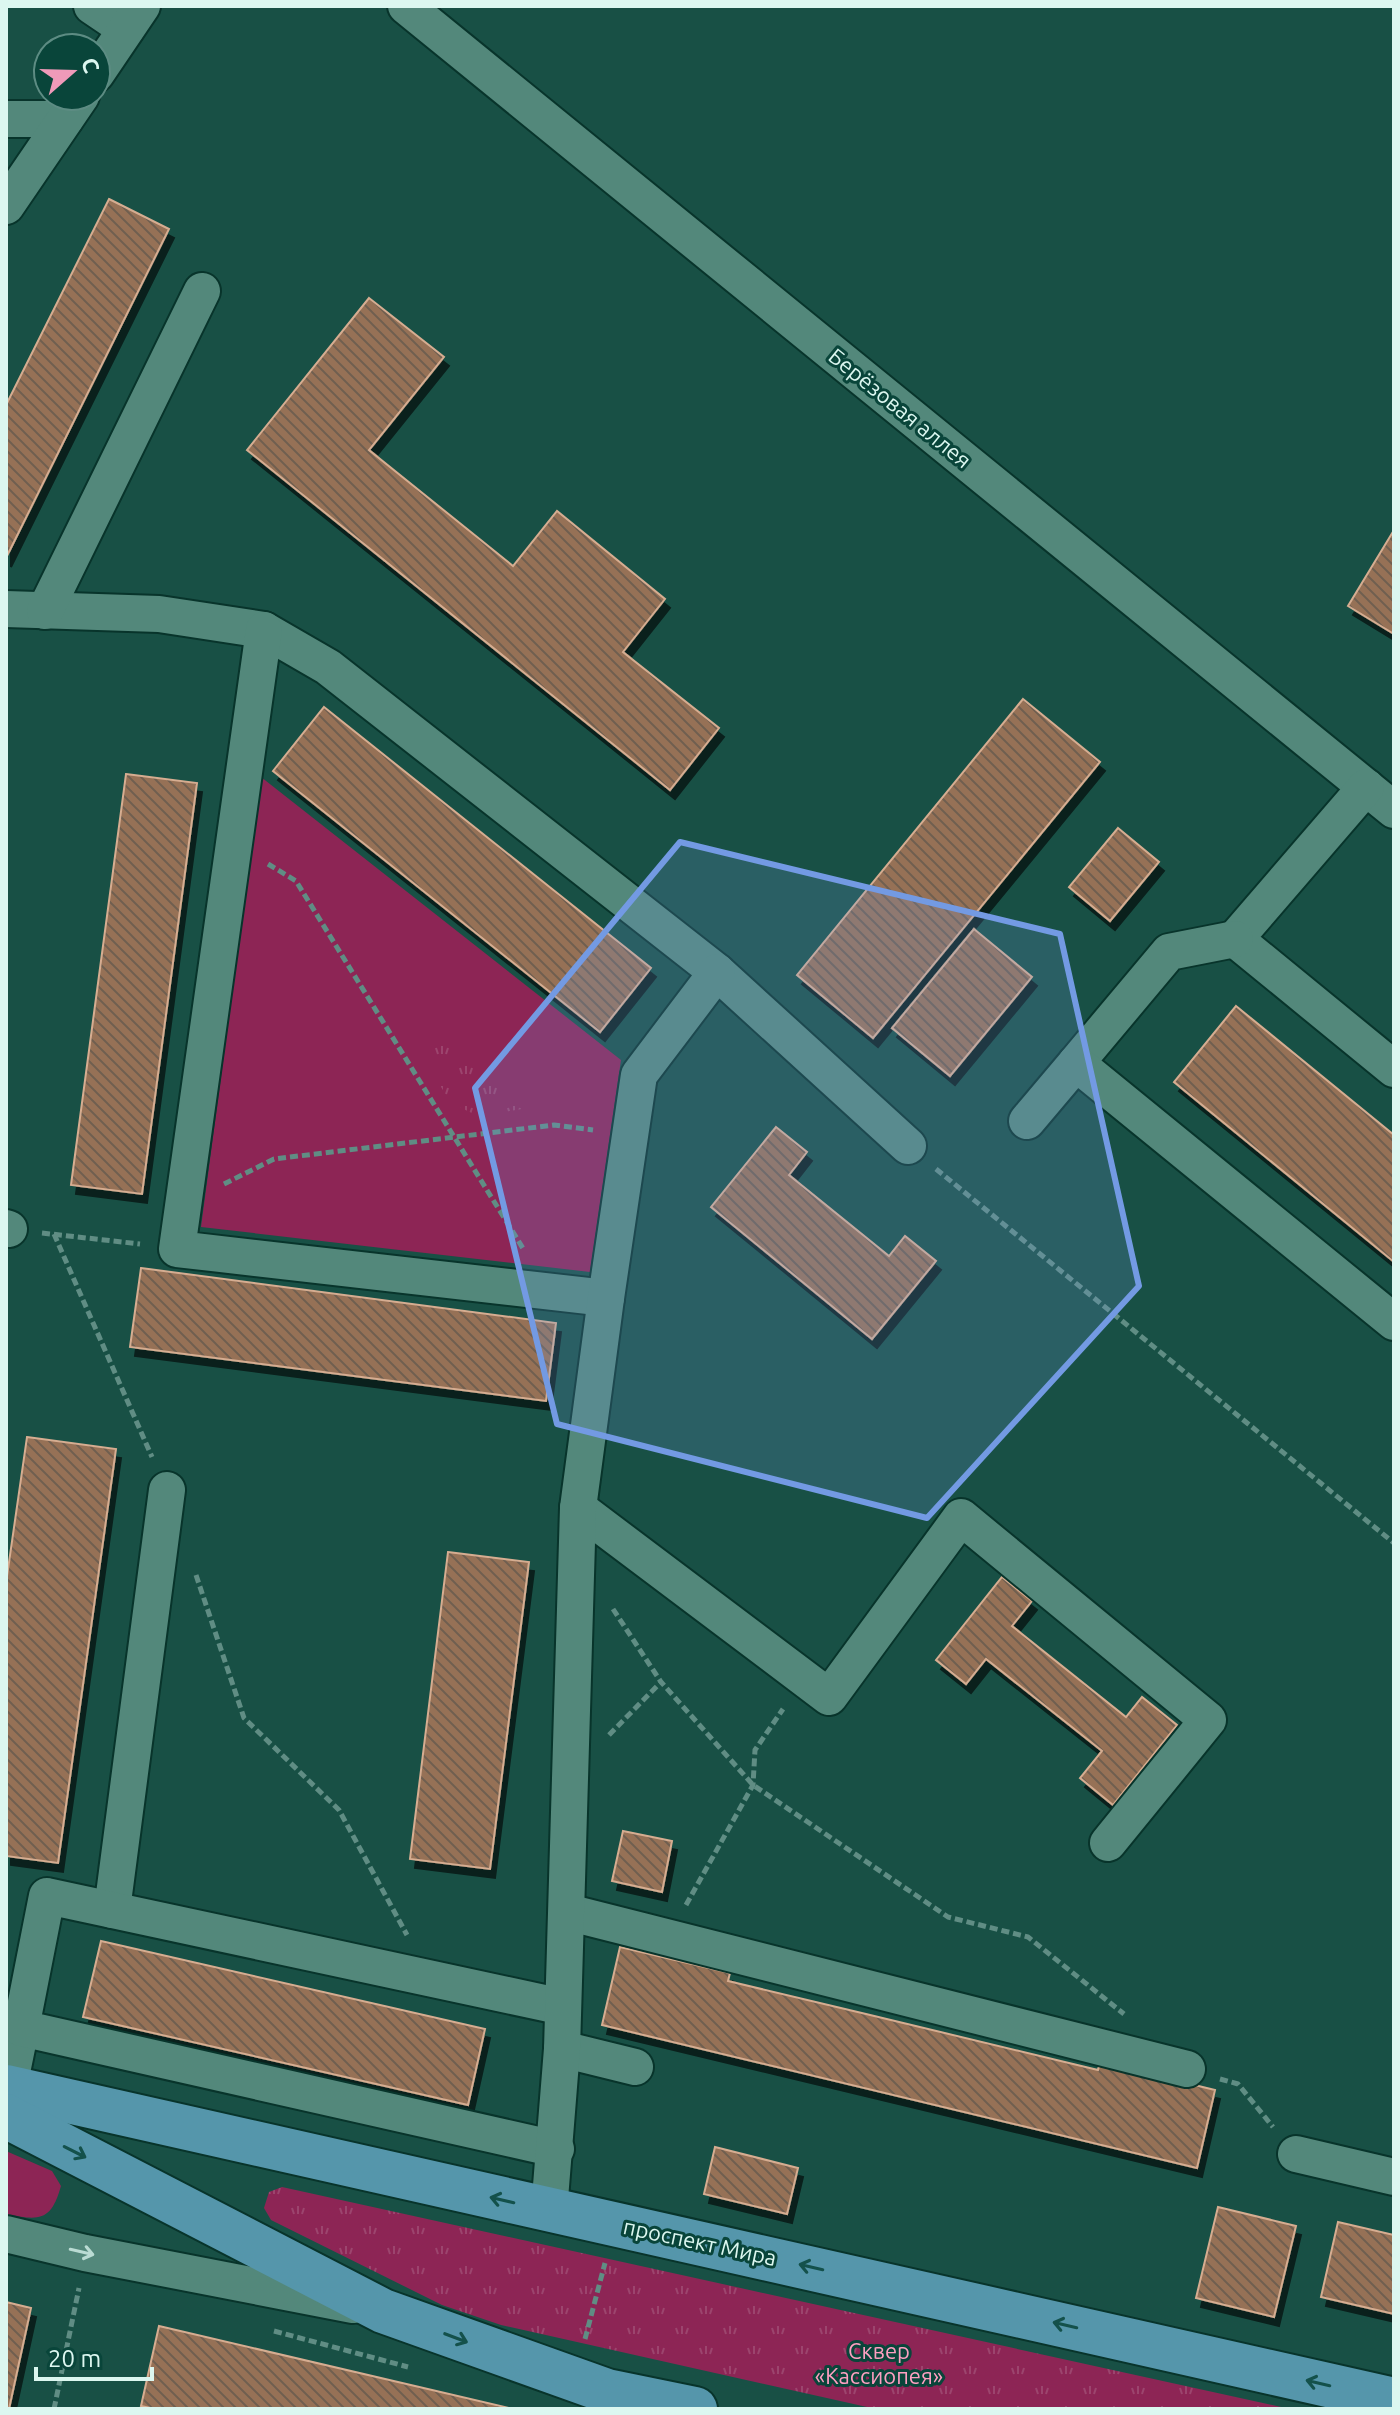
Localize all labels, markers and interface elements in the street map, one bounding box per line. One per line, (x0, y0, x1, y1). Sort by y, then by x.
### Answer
north arrow (32, 32, 112, 112)
text: С (77, 54, 105, 76)
street label: Берёзовая аллея (824, 343, 976, 473)
one-way arrow (63, 2145, 87, 2160)
one-way arrow (490, 2192, 516, 2207)
street label: проспект Мира (621, 2213, 779, 2270)
one-way arrow (68, 2245, 94, 2260)
one-way arrow (799, 2259, 824, 2274)
one-way arrow (1052, 2317, 1078, 2332)
scale bar (36, 2331, 152, 2381)
one-way arrow (443, 2332, 468, 2346)
park label: Сквер «Кассиопея» (815, 2338, 943, 2388)
text: 20 m (48, 2345, 101, 2372)
one-way arrow (1306, 2375, 1331, 2390)

